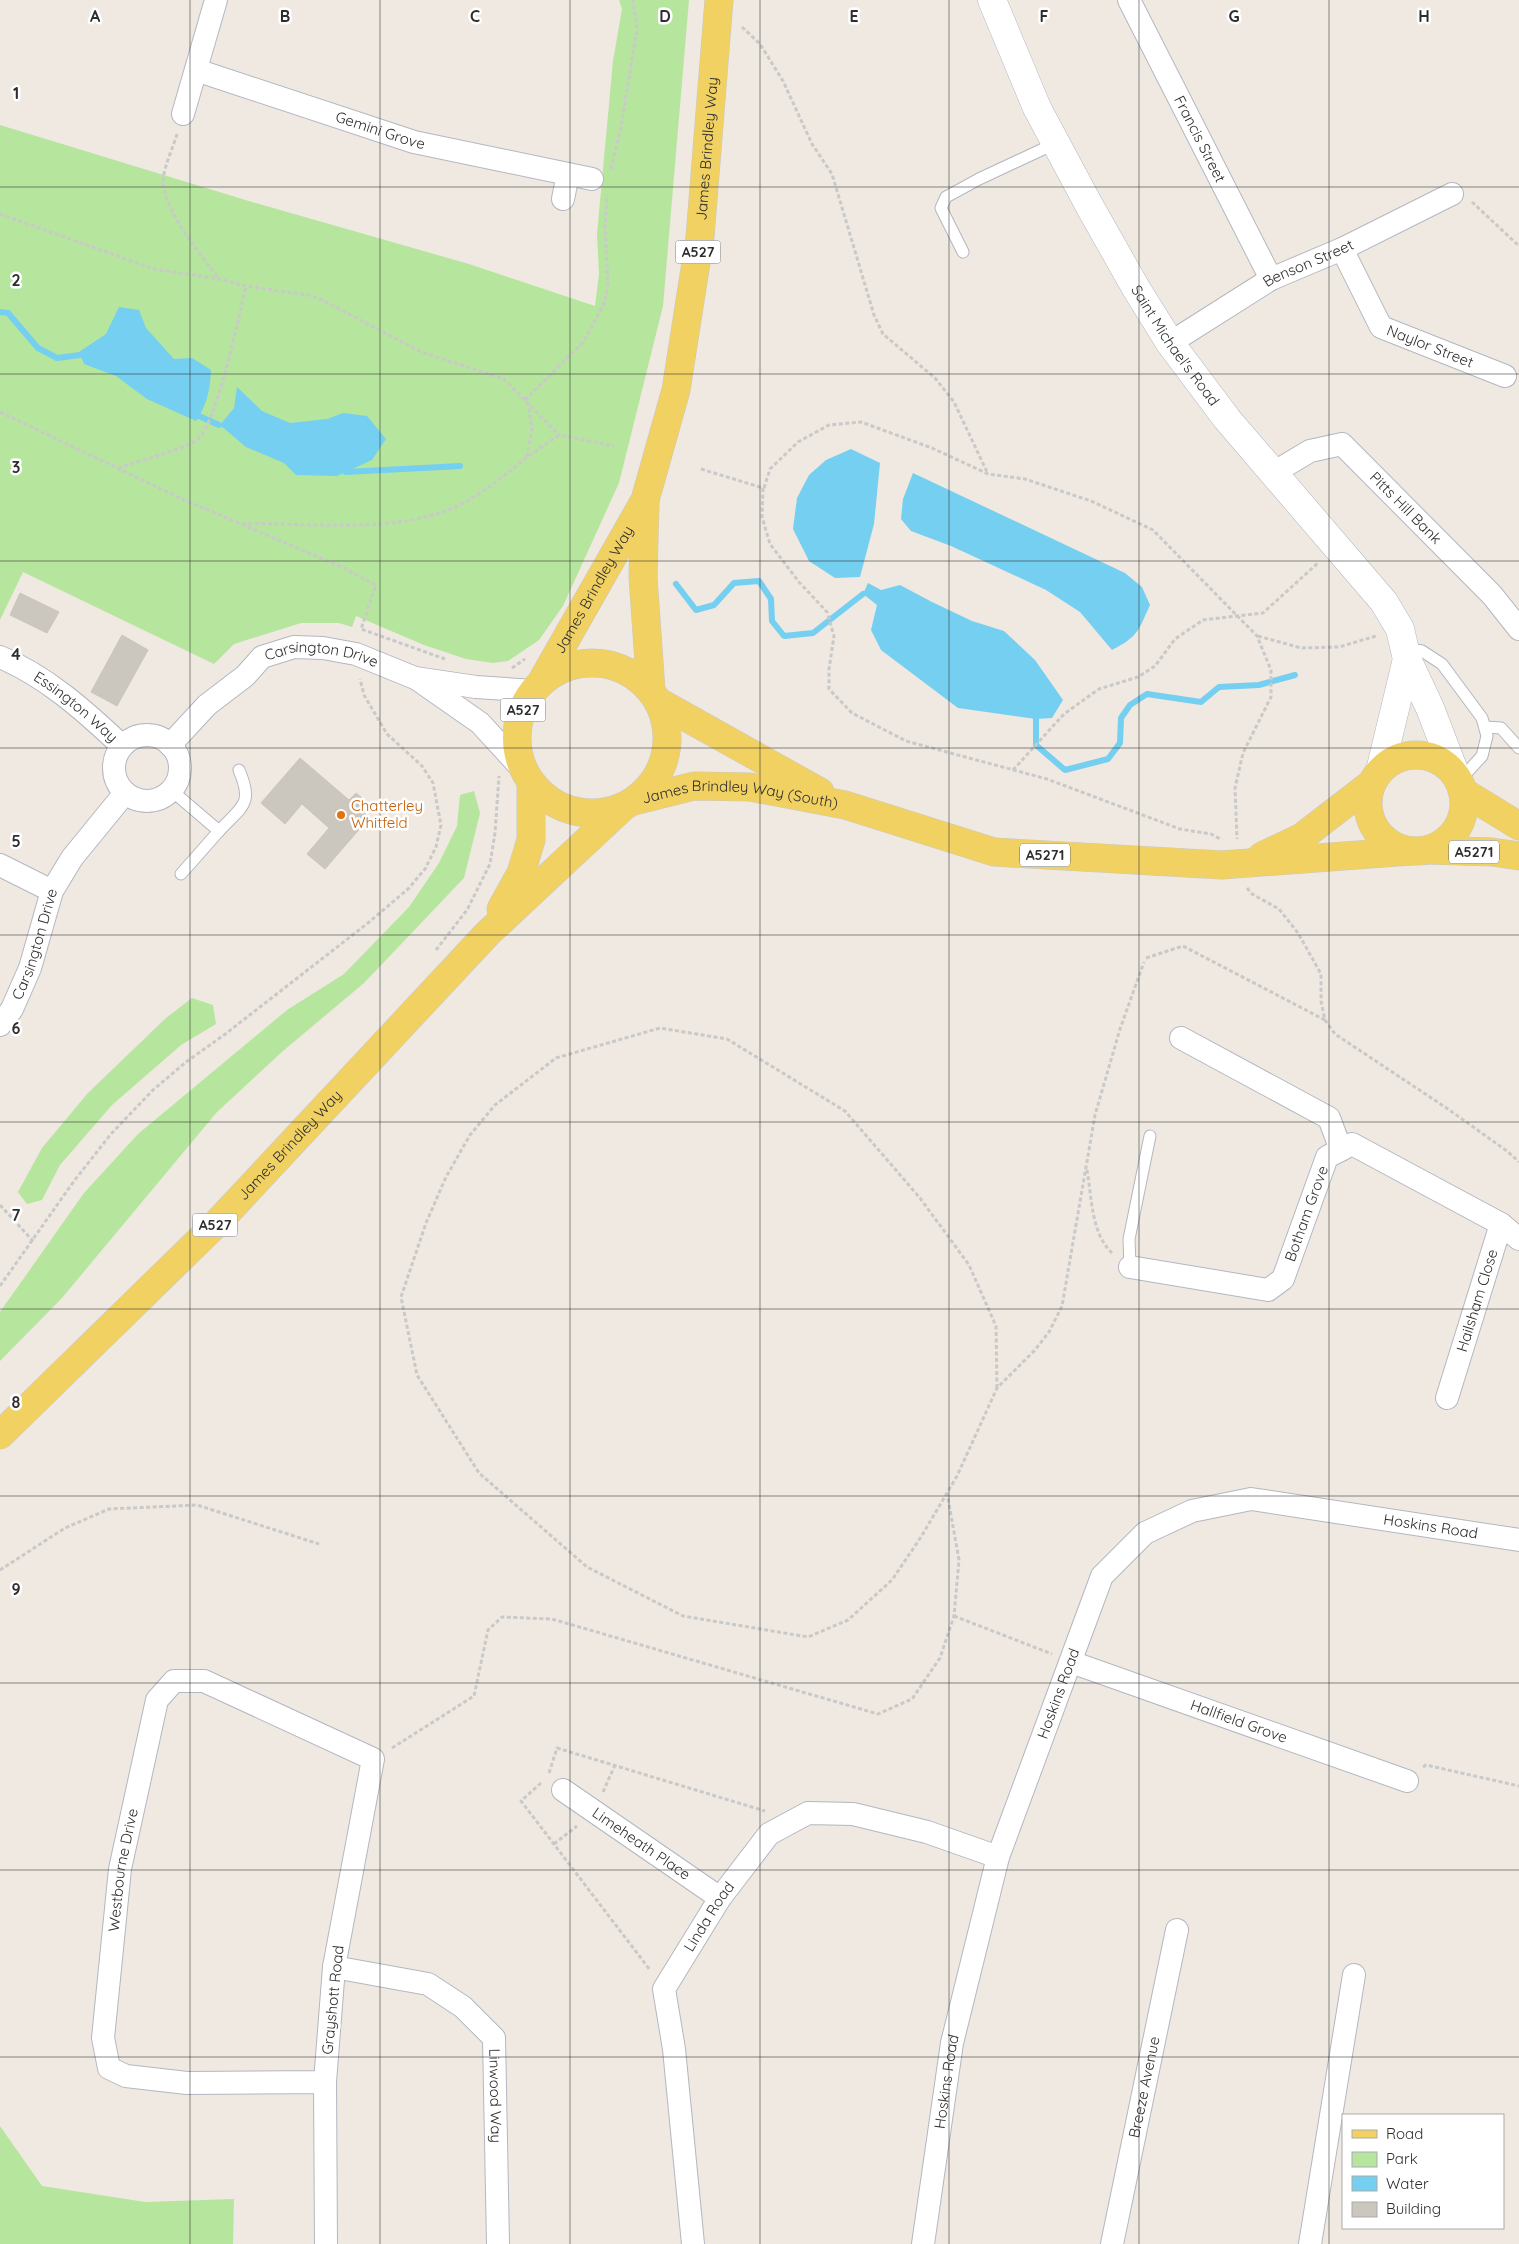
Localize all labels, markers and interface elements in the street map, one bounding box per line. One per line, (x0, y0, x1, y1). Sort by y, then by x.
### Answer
text: A (90, 6, 101, 26)
text: B (280, 6, 290, 26)
text: C (470, 6, 480, 26)
text: D (659, 6, 671, 26)
text: E (849, 6, 859, 26)
text: F (1040, 6, 1049, 26)
text: G (1228, 6, 1240, 26)
text: H (1418, 6, 1430, 26)
street label: James Brindley Way (691, 76, 722, 221)
text: 1 (13, 83, 19, 103)
street label: Francis Street (1170, 92, 1230, 185)
street label: Gemini Grove (333, 107, 427, 153)
street label: Benson Street (1259, 235, 1357, 291)
road number: A527 (676, 240, 720, 264)
text: 2 (11, 270, 21, 290)
street label: Saint Michael's Road (1127, 281, 1224, 409)
street label: Naylor Street (1384, 320, 1476, 372)
text: 3 (12, 457, 20, 477)
street label: Pitts Hill Bank (1366, 467, 1446, 548)
street label: James Brindley Way (550, 522, 637, 657)
street label: Carsington Drive (262, 637, 381, 671)
text: 4 (11, 644, 21, 664)
street label: Essington Way (30, 667, 122, 746)
road number: A527 (500, 698, 546, 722)
street label: James Brindley Way (South) (640, 776, 840, 813)
place label: Chatterley Whitfeld (351, 796, 423, 832)
marker: Chatterley Whitfeld (335, 809, 347, 821)
text: 5 (11, 831, 21, 851)
road number: A5271 (1449, 840, 1499, 864)
road number: A5271 (1020, 844, 1070, 866)
street label: Carsington Drive (7, 886, 61, 1003)
text: 6 (12, 1018, 21, 1038)
street label: James Brindley Way (233, 1086, 346, 1204)
street label: Botham Grove (1280, 1163, 1332, 1264)
text: 7 (12, 1205, 21, 1225)
road number: A527 (192, 1214, 238, 1236)
street label: Hailsham Close (1452, 1247, 1502, 1354)
text: 8 (12, 1392, 21, 1412)
street label: Hoskins Road (1382, 1509, 1479, 1543)
text: 9 (11, 1579, 21, 1599)
street label: Hoskins Road (1033, 1645, 1083, 1741)
street label: Hallfield Grove (1188, 1695, 1290, 1747)
street label: Limeheath Place (589, 1803, 694, 1884)
street label: Westbourne Drive (104, 1807, 142, 1933)
street label: Linda Road (679, 1878, 738, 1955)
street label: Grayshott Road (317, 1944, 348, 2055)
street label: Hoskins Road (930, 2032, 963, 2130)
street label: Breeze Avenue (1124, 2035, 1164, 2140)
street label: Linwood Way (485, 2048, 506, 2143)
legend (1342, 2114, 1504, 2229)
text: Road (1386, 2124, 1423, 2143)
text: Park (1386, 2149, 1418, 2168)
text: Water (1386, 2174, 1429, 2193)
text: Building (1386, 2199, 1441, 2218)

